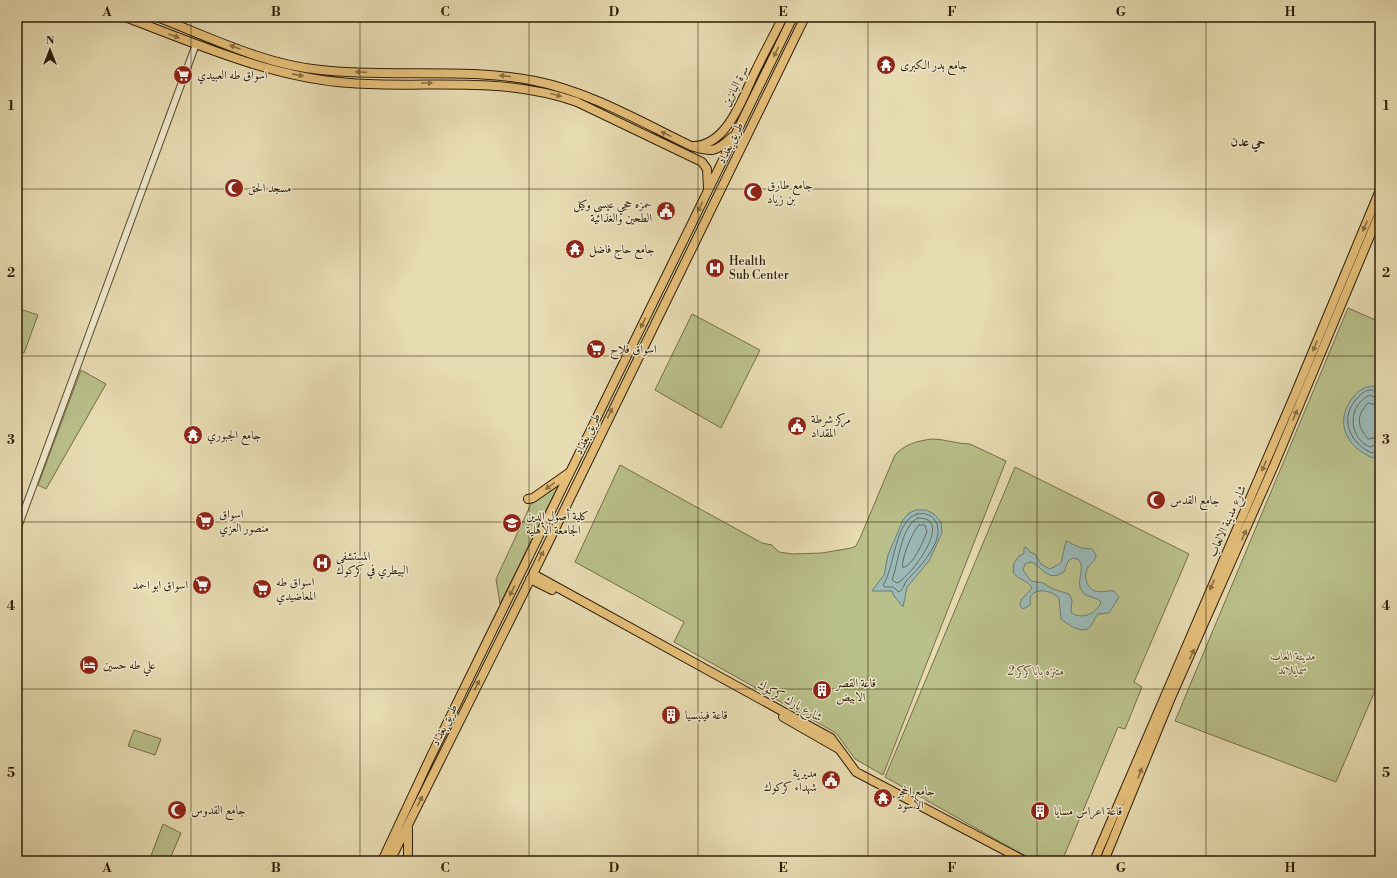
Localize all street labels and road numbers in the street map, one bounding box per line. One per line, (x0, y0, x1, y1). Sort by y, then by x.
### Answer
street label: سرة البانزين (719, 63, 752, 109)
street label: طريق بغداد (714, 120, 747, 167)
street label: طريق بغداد (571, 411, 604, 458)
street label: شارع مدينة الالعاب (1205, 483, 1253, 561)
street label: شارع بارك كركوك (753, 677, 825, 728)
street label: طريق بغداد (428, 702, 461, 749)

